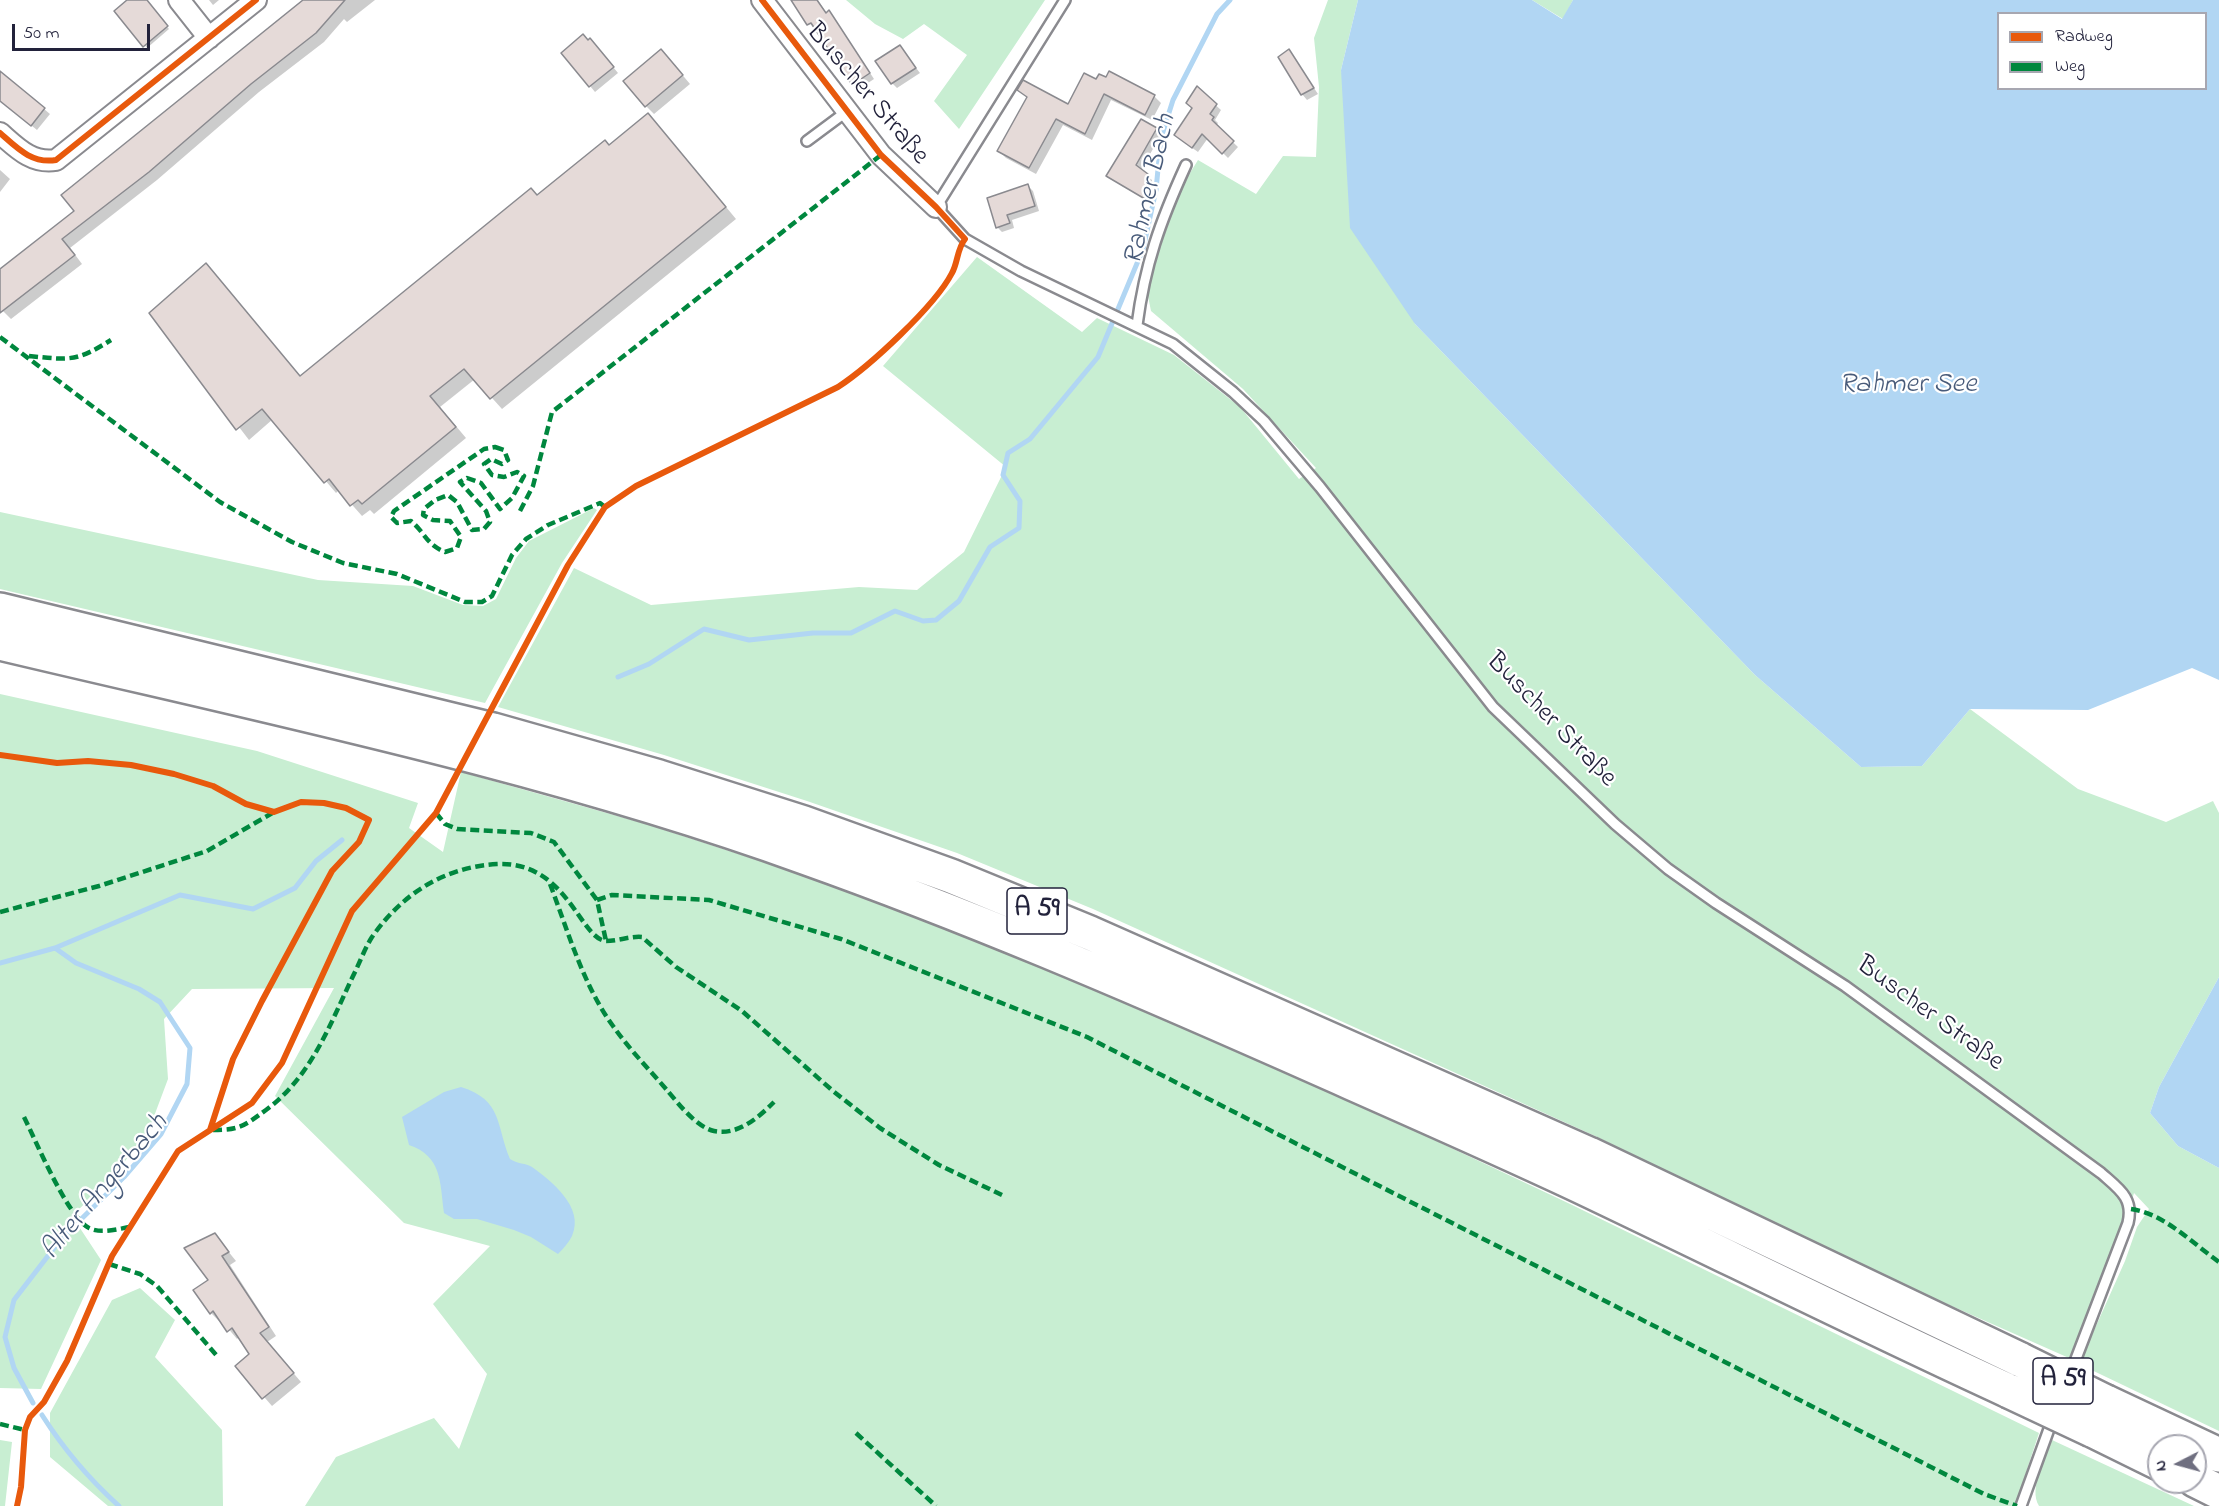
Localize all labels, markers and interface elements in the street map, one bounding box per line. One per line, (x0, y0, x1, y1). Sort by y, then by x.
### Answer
scale bar (15, 12, 153, 50)
legend (1997, 12, 2207, 90)
street label: Buscher Straße (797, 18, 935, 172)
text: 50 m (23, 21, 60, 47)
text: Radweg (2055, 24, 2113, 50)
text: Weg (2055, 54, 2085, 80)
water label: Rahmer Bach (1118, 111, 1186, 269)
water label: Rahmer See (1840, 369, 1976, 403)
street label: Buscher Straße (1478, 647, 1622, 795)
road number: A 59 (1007, 888, 1067, 934)
street label: Buscher Straße (1849, 950, 2009, 1080)
water label: Alter Angerbach (35, 1108, 177, 1268)
road number: A 59 (2033, 1358, 2093, 1404)
north arrow (2147, 1434, 2207, 1494)
text: N (2149, 1459, 2174, 1472)

